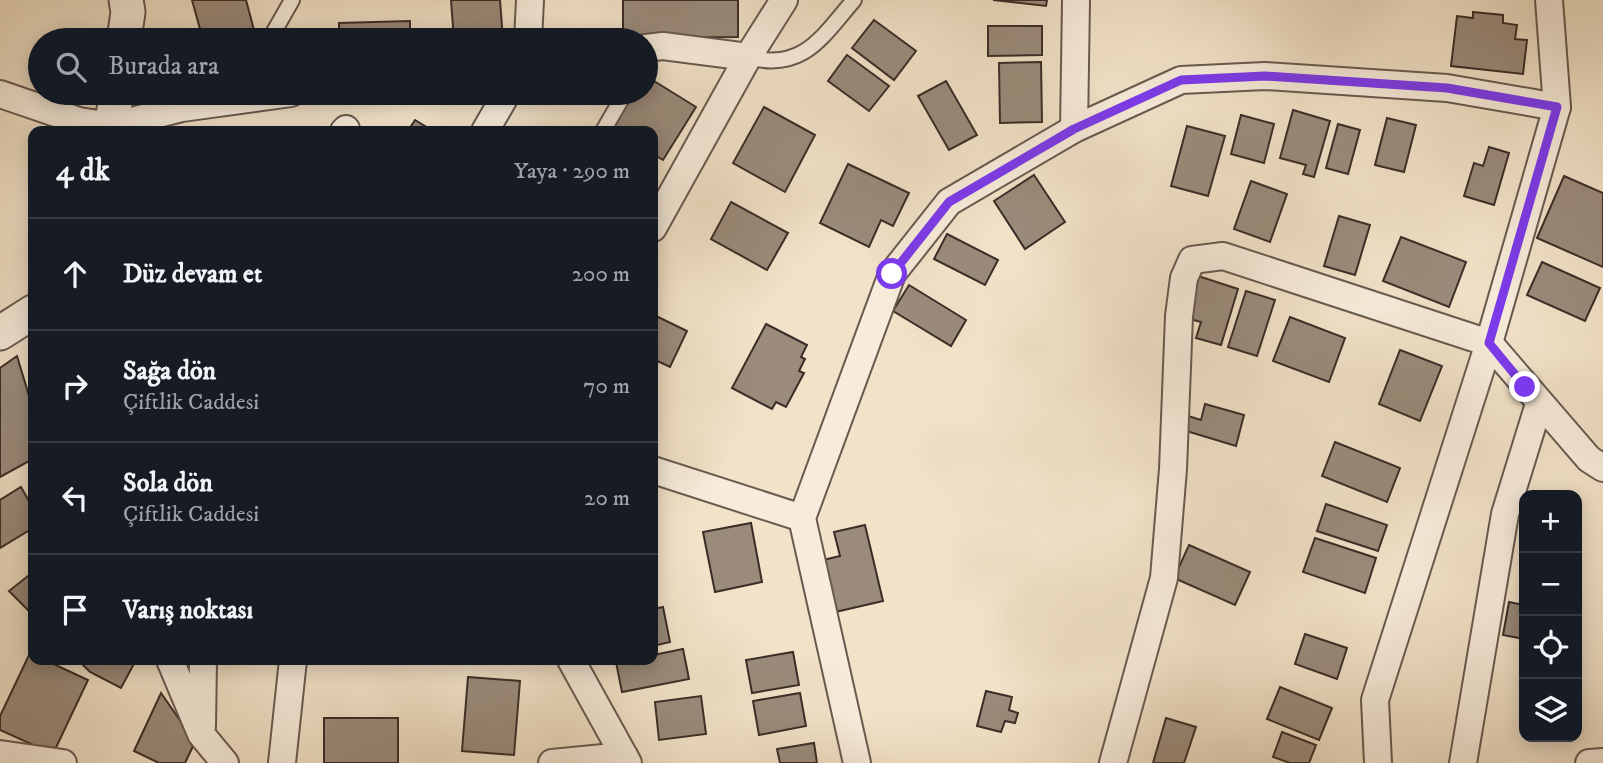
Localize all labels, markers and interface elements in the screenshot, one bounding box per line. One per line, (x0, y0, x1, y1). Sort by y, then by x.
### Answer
search box (28, 28, 658, 105)
icon: search (52, 48, 90, 86)
text: Burada ara (108, 50, 219, 83)
text: 4 dk (56, 153, 110, 190)
text: Yaya · 290 m (514, 157, 630, 186)
icon: ahead (56, 255, 94, 293)
text: Düz devam et (123, 258, 262, 291)
route start (876, 258, 907, 289)
text: 200 m (572, 260, 630, 289)
text: Sağa dön (123, 355, 216, 388)
icon: right (56, 367, 94, 405)
route end (1509, 371, 1540, 402)
text: 70 m (583, 372, 630, 401)
text: Çiftlik Caddesi (123, 388, 259, 417)
text: Sola dön (123, 467, 213, 500)
icon: left (56, 479, 94, 517)
text: 20 m (584, 484, 630, 513)
map controls (1519, 490, 1582, 742)
button: + (1519, 490, 1582, 553)
text: Çiftlik Caddesi (123, 500, 259, 529)
button: − (1519, 553, 1582, 616)
icon: arrive (56, 591, 94, 629)
text: Varış noktası (123, 594, 253, 627)
button: locate (1519, 616, 1582, 679)
button: layers (1519, 679, 1582, 742)

